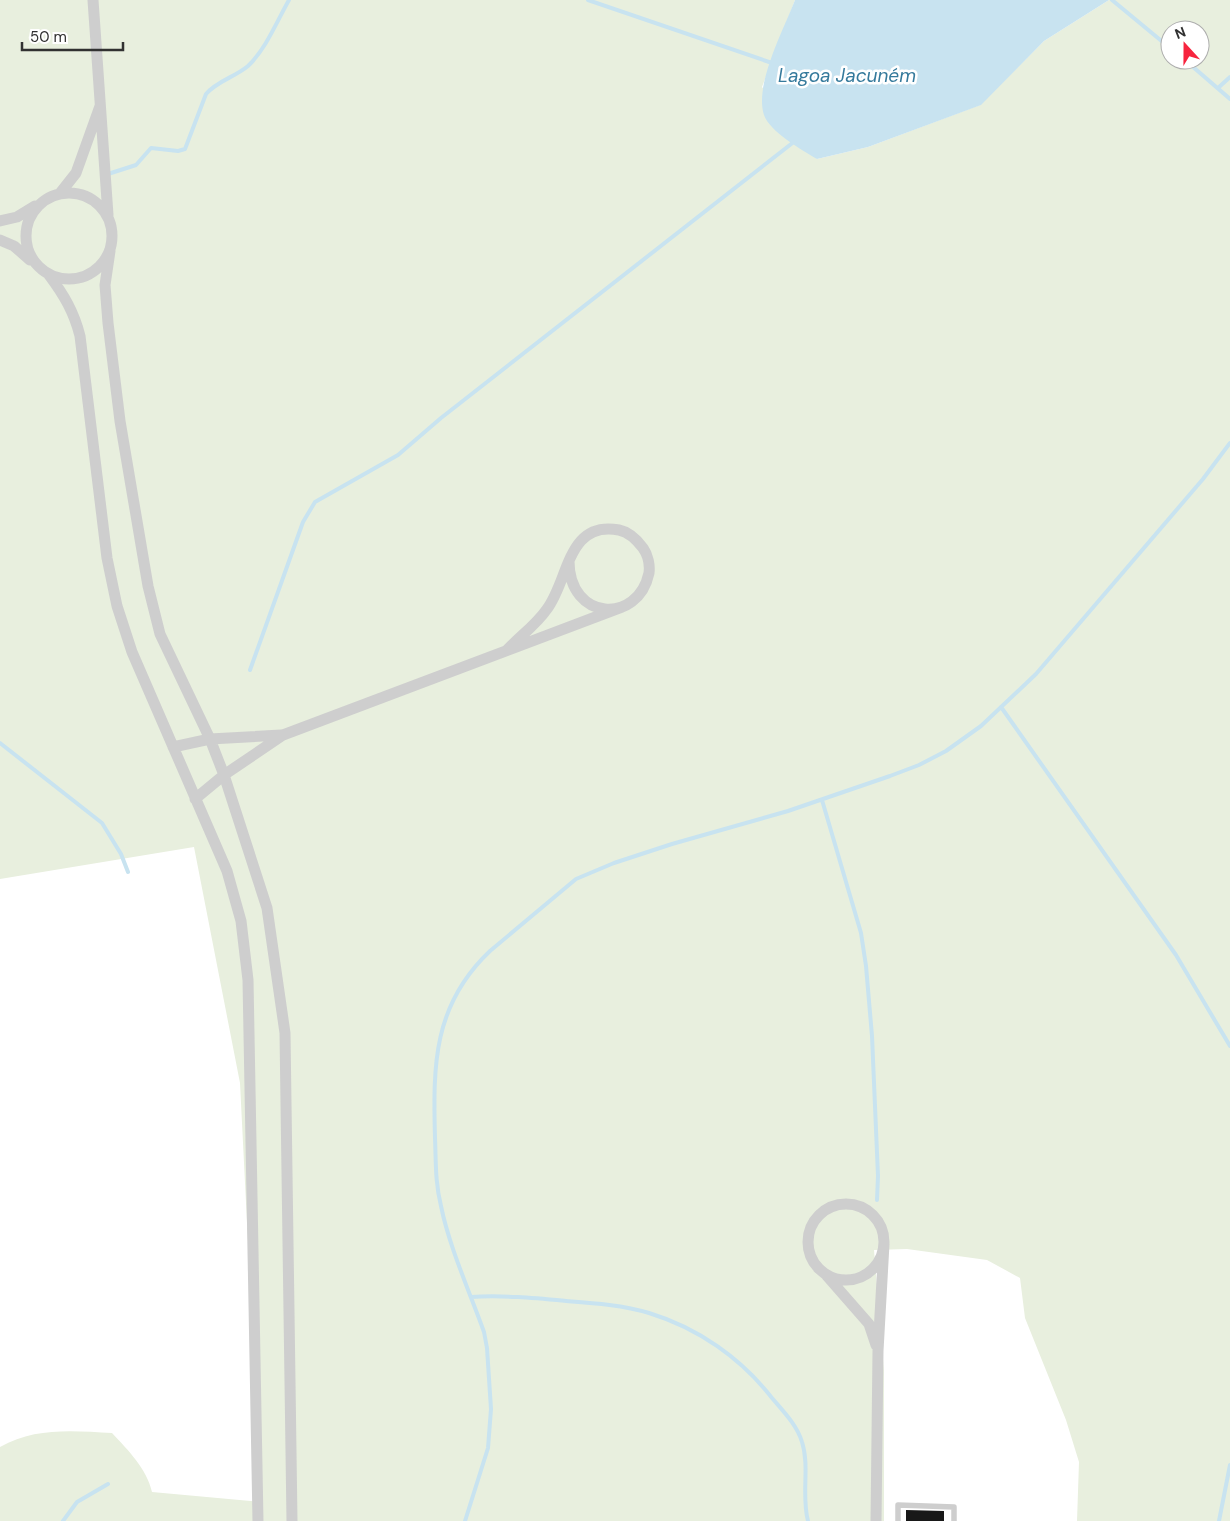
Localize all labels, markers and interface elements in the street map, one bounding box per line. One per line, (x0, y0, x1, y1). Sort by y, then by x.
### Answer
scale bar (22, 20, 124, 52)
north arrow (1160, 20, 1210, 70)
text: N (1172, 23, 1188, 43)
text: 50 m (30, 27, 67, 47)
water label: Lagoa Jacuném (778, 63, 916, 88)

